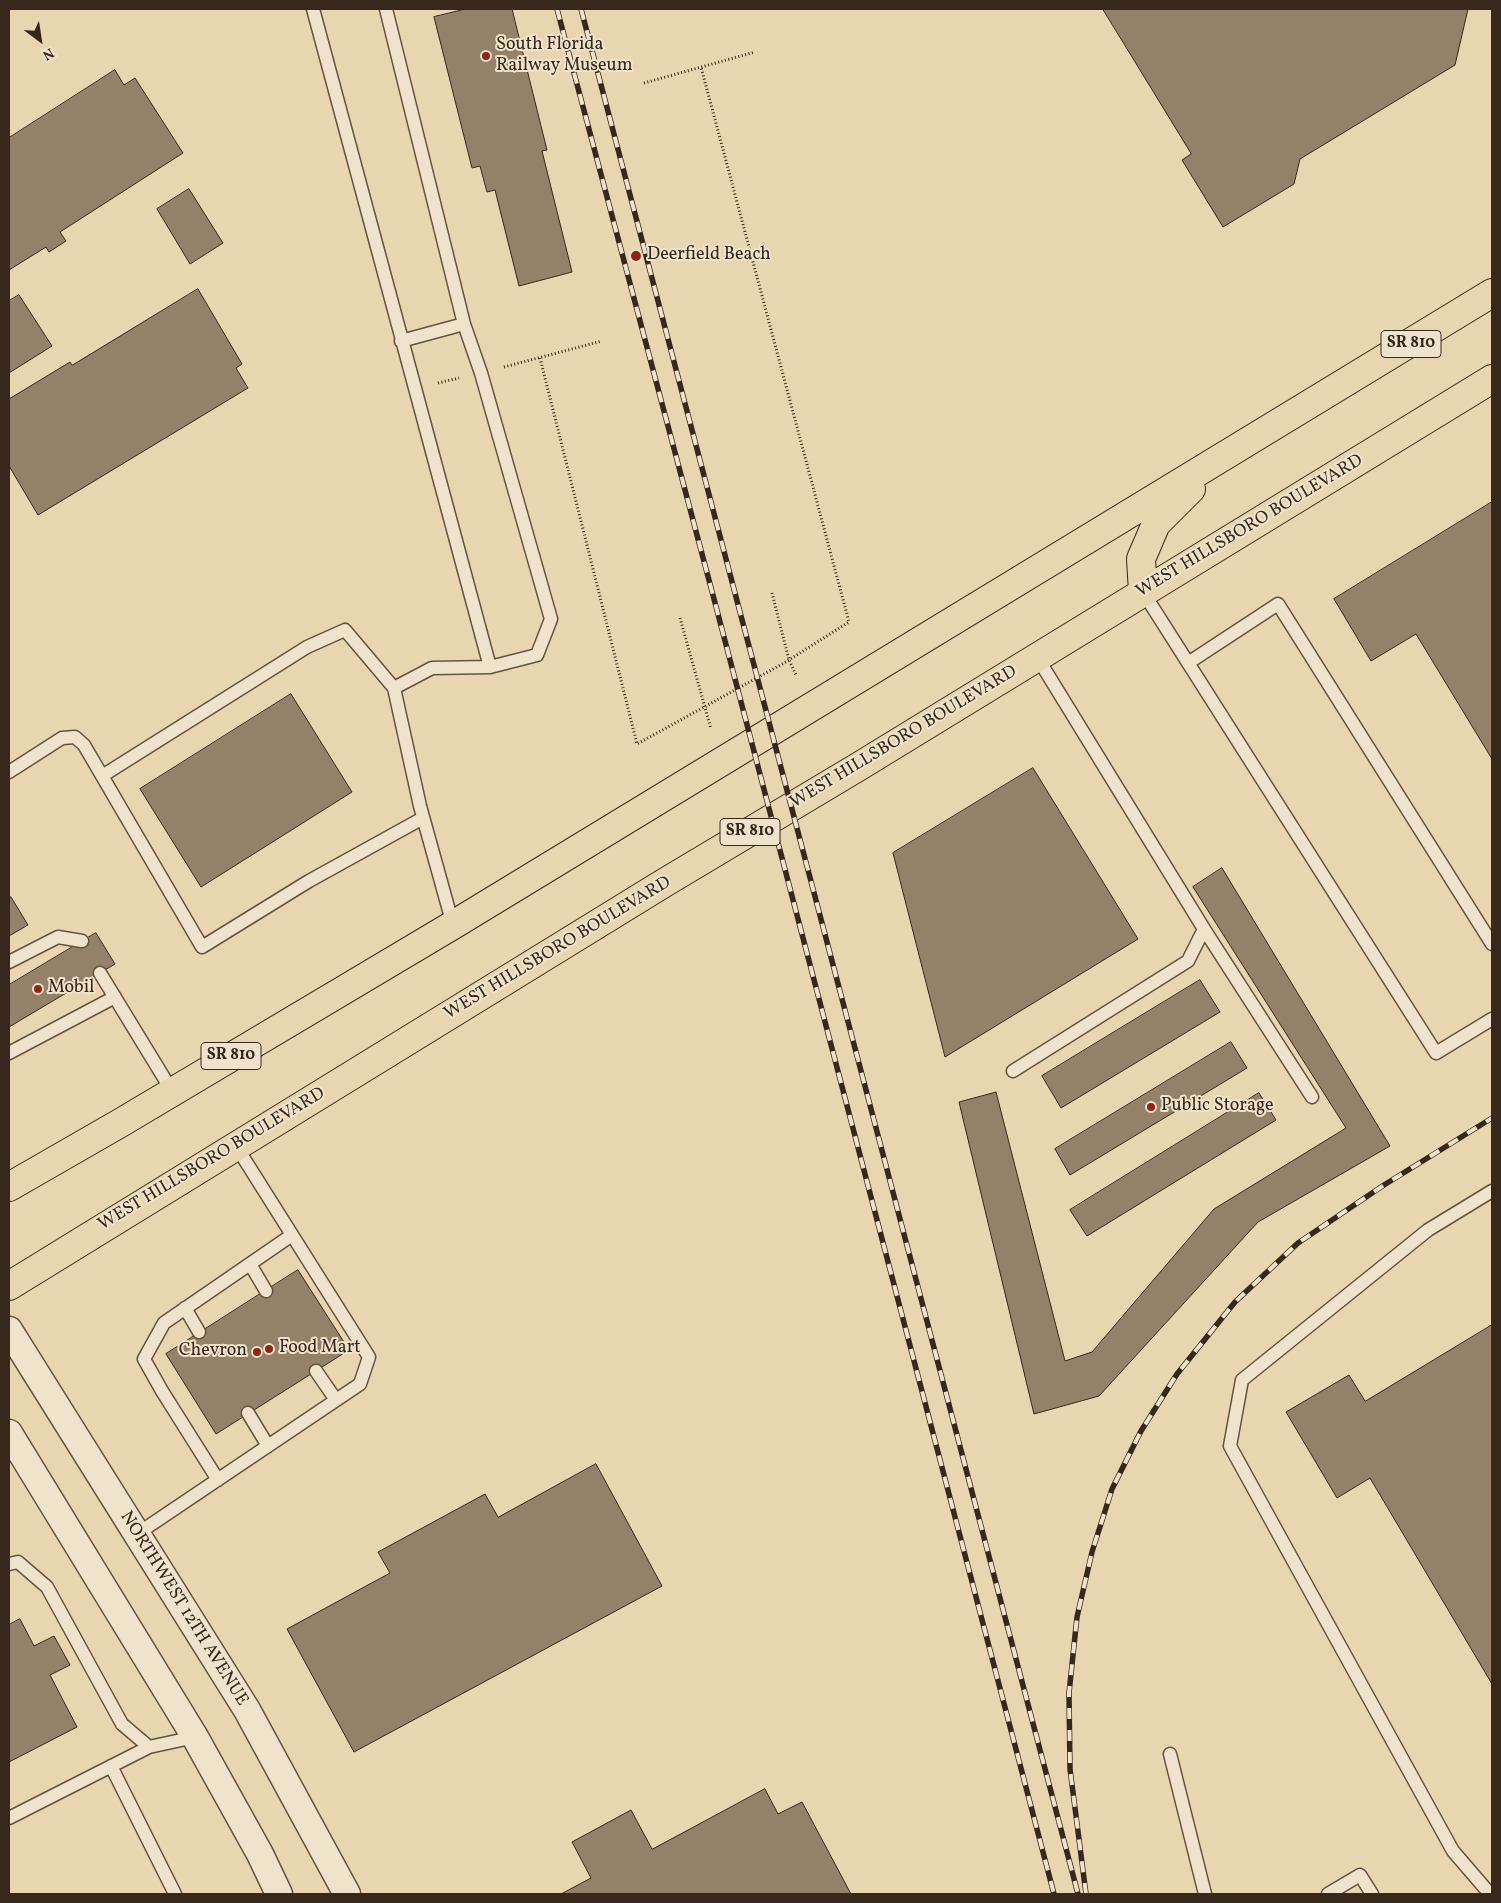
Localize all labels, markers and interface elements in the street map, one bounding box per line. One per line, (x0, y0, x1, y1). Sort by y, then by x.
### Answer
north arrow (15, 15, 65, 65)
place label: South Florida Railway Museum (496, 35, 633, 78)
text: N (39, 43, 57, 64)
marker: South Florida Railway Museum (480, 50, 492, 62)
place label: Deerfield Beach (647, 245, 771, 267)
marker: Deerfield Beach (629, 249, 643, 263)
road number: SR 810 (1381, 330, 1441, 358)
street label: WEST HILLSBORO BOULEVARD (1133, 451, 1367, 603)
street label: WEST HILLSBORO BOULEVARD (787, 662, 1021, 814)
road number: SR 810 (720, 819, 780, 846)
street label: WEST HILLSBORO BOULEVARD (441, 873, 675, 1025)
place label: Mobil (48, 978, 94, 1000)
marker: Mobil (32, 983, 44, 995)
road number: SR 810 (201, 1042, 261, 1070)
street label: WEST HILLSBORO BOULEVARD (95, 1084, 329, 1236)
place label: Public Storage (1161, 1096, 1274, 1118)
marker: Public Storage (1145, 1101, 1157, 1113)
place label: Food Mart (279, 1338, 361, 1360)
place label: Chevron (179, 1341, 247, 1363)
marker: Food Mart (263, 1343, 275, 1355)
marker: Chevron (251, 1346, 263, 1358)
street label: NORTHWEST 12TH AVENUE (114, 1508, 252, 1710)

